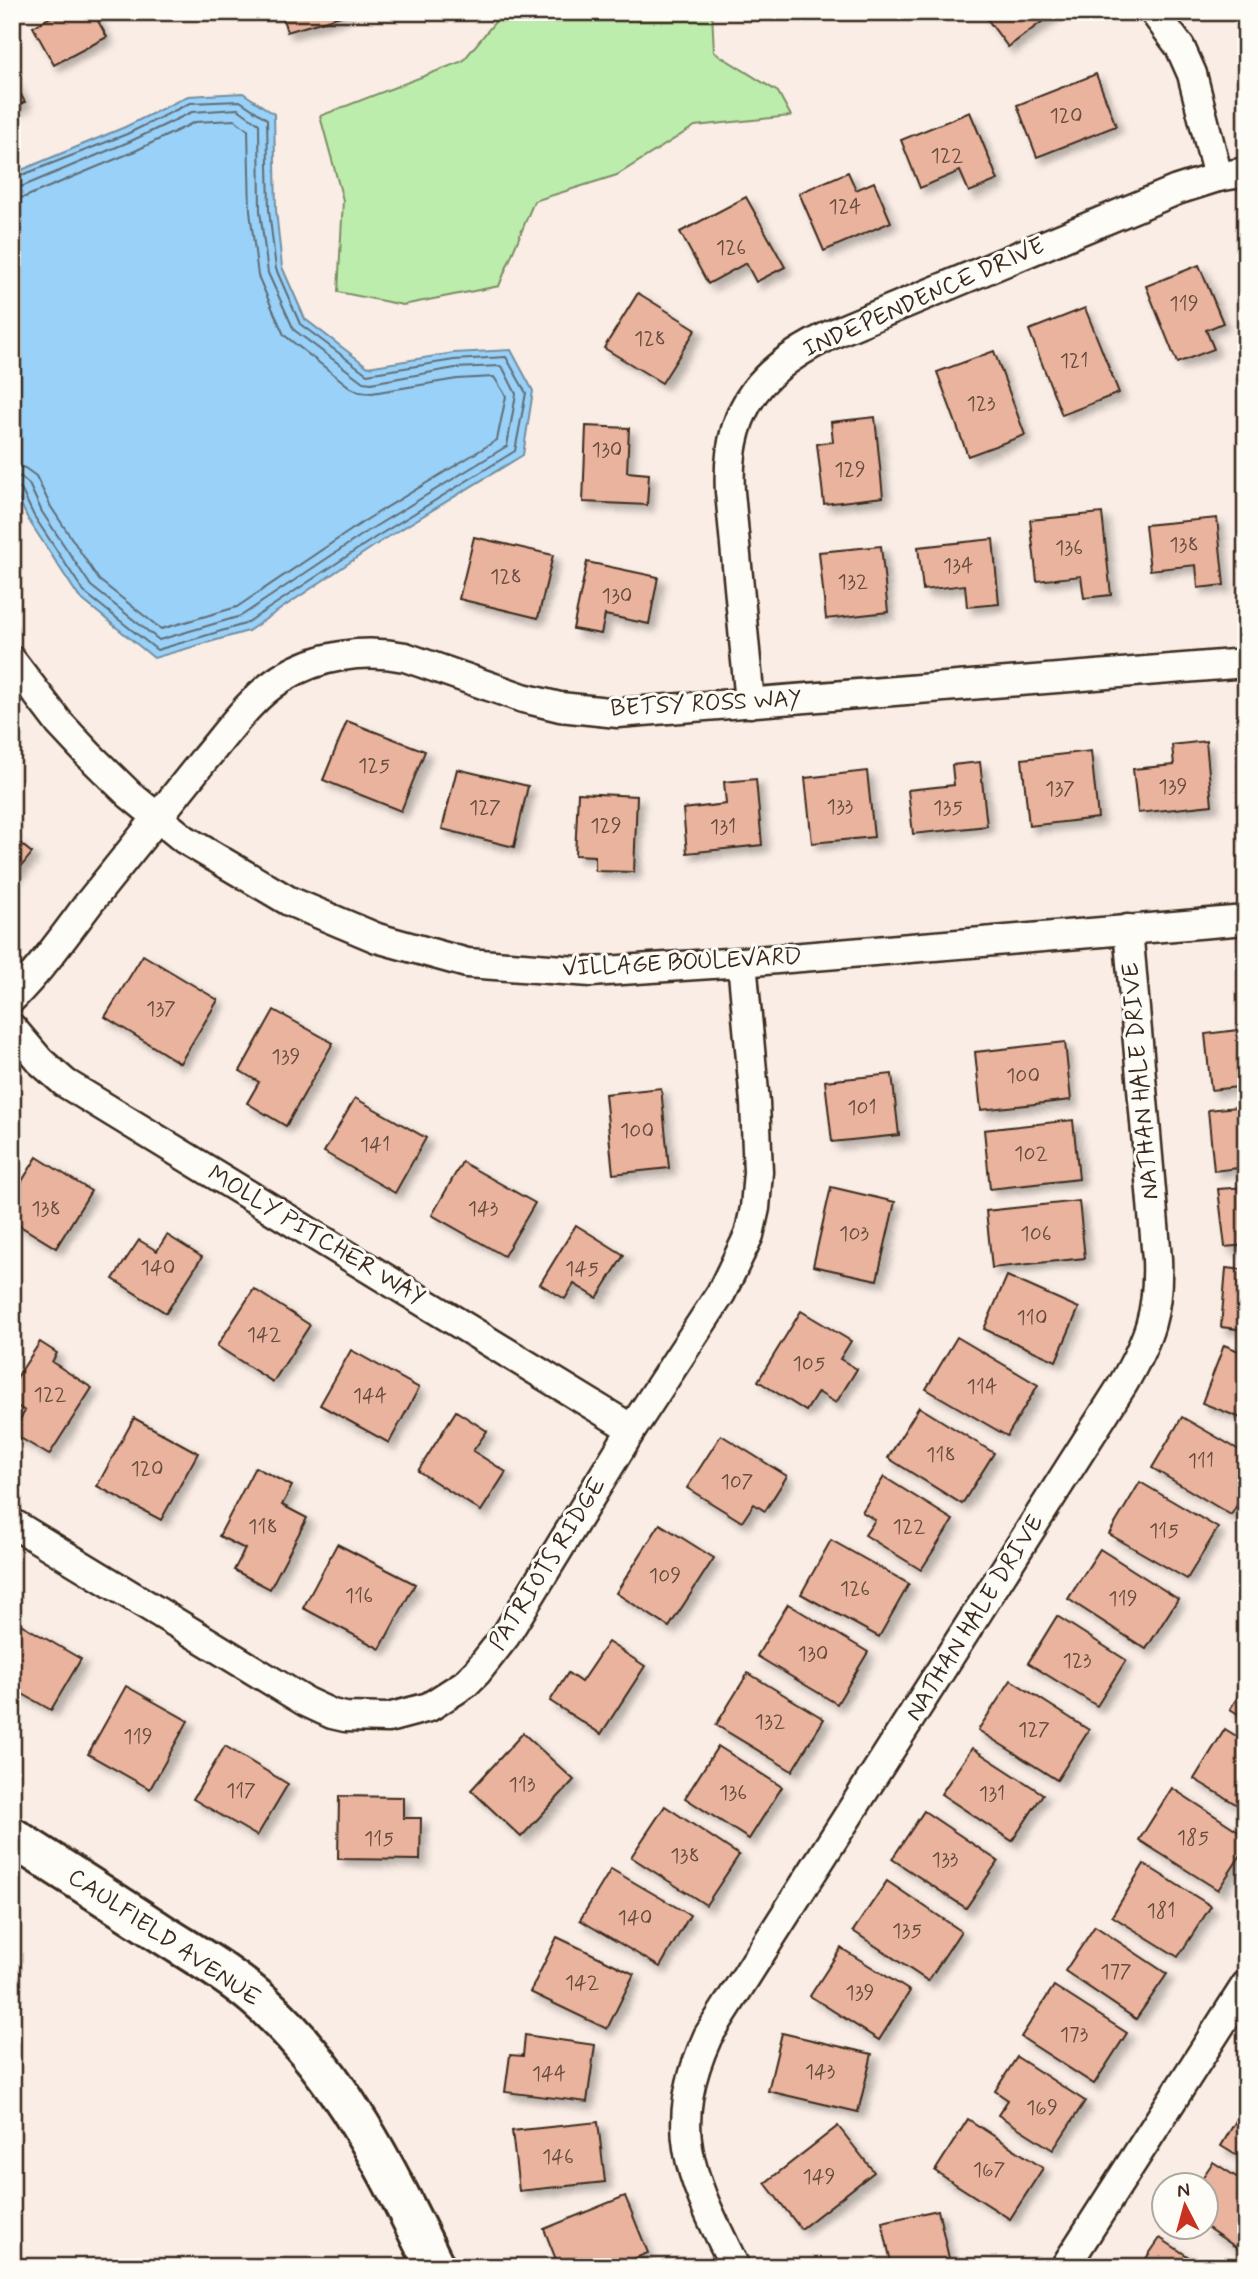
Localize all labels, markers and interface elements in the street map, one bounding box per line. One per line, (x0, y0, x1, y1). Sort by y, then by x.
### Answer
house number: 120 (1049, 102, 1083, 130)
house number: 122 (931, 142, 964, 170)
house number: 124 (829, 193, 861, 221)
street label: INDEPENDENCE DRIVE (798, 231, 1050, 365)
house number: 126 (716, 234, 746, 262)
house number: 119 (1169, 290, 1199, 318)
house number: 128 (634, 325, 666, 353)
house number: 121 (1060, 347, 1088, 375)
house number: 123 (966, 390, 996, 418)
house number: 130 (592, 436, 622, 464)
house number: 129 (834, 456, 866, 484)
house number: 138 (1169, 531, 1199, 559)
house number: 136 (1055, 534, 1083, 562)
house number: 134 (943, 552, 973, 580)
house number: 128 (490, 563, 522, 591)
house number: 132 (838, 568, 868, 596)
house number: 130 (602, 582, 632, 610)
street label: BETSY ROSS WAY (610, 684, 802, 724)
house number: 125 (358, 752, 390, 780)
house number: 139 (1158, 773, 1188, 801)
house number: 137 (1045, 775, 1075, 803)
house number: 133 (827, 793, 854, 821)
house number: 127 (469, 794, 501, 822)
house number: 135 (933, 794, 963, 822)
house number: 129 (590, 812, 622, 840)
house number: 131 (710, 813, 736, 841)
street label: VILLAGE BOULEVARD (561, 941, 803, 985)
street label: NATHAN HALE DRIVE (1115, 961, 1167, 1201)
house number: 137 (146, 995, 176, 1023)
house number: 139 (271, 1043, 301, 1071)
house number: 100 (1006, 1062, 1040, 1090)
house number: 101 (847, 1094, 877, 1122)
house number: 100 (620, 1117, 654, 1145)
house number: 141 (360, 1131, 390, 1159)
house number: 102 (1014, 1140, 1048, 1168)
street label: MOLLY PITCHER WAY (201, 1159, 431, 1313)
house number: 138 (31, 1195, 61, 1223)
house number: 143 (468, 1195, 499, 1223)
house number: 103 (839, 1220, 869, 1248)
house number: 106 (1020, 1220, 1052, 1248)
house number: 140 (141, 1254, 175, 1282)
house number: 145 (565, 1255, 599, 1283)
house number: 110 (1016, 1304, 1048, 1332)
house number: 142 (247, 1321, 281, 1349)
house number: 105 (792, 1350, 826, 1378)
house number: 114 (967, 1373, 997, 1401)
house number: 122 (34, 1381, 67, 1409)
house number: 144 (353, 1382, 387, 1410)
house number: 118 (926, 1441, 956, 1469)
house number: 111 (1188, 1447, 1214, 1475)
house number: 120 (130, 1455, 164, 1483)
house number: 107 (720, 1468, 754, 1496)
street label: PATRIOTS RIDGE (482, 1472, 614, 1656)
street label: NATHAN HALE DRIVE (899, 1509, 1051, 1727)
house number: 118 (248, 1513, 278, 1541)
house number: 122 (893, 1513, 926, 1541)
house number: 115 (1149, 1517, 1179, 1545)
house number: 109 (649, 1562, 681, 1590)
house number: 126 (840, 1575, 870, 1603)
house number: 116 (345, 1582, 373, 1610)
house number: 119 (1108, 1585, 1138, 1613)
house number: 130 (798, 1640, 828, 1668)
house number: 123 (1062, 1647, 1092, 1675)
house number: 132 (755, 1708, 785, 1736)
house number: 127 (1018, 1716, 1050, 1744)
house number: 119 (123, 1723, 153, 1751)
house number: 113 (509, 1771, 536, 1799)
house number: 117 (226, 1777, 256, 1805)
house number: 136 (719, 1779, 747, 1807)
house number: 131 (979, 1780, 1005, 1808)
house number: 185 (1177, 1824, 1209, 1852)
house number: 115 (364, 1825, 394, 1853)
house number: 138 (670, 1842, 700, 1870)
house number: 133 (932, 1846, 959, 1874)
street label: CAULFIELD AVENUE (61, 1862, 267, 2014)
house number: 181 (1146, 1897, 1176, 1925)
house number: 140 (618, 1904, 652, 1932)
house number: 135 (892, 1917, 922, 1945)
house number: 177 (1100, 1958, 1132, 1986)
house number: 142 (565, 1969, 599, 1997)
house number: 139 (845, 1979, 875, 2007)
house number: 173 (1060, 2021, 1089, 2049)
house number: 143 (805, 2058, 836, 2086)
house number: 144 (532, 2060, 566, 2088)
house number: 169 (1026, 2094, 1058, 2122)
house number: 146 (542, 2143, 574, 2171)
house number: 167 (973, 2156, 1005, 2184)
house number: 149 (802, 2163, 836, 2191)
north arrow (1150, 2170, 1220, 2240)
text: N (1176, 2177, 1191, 2204)

